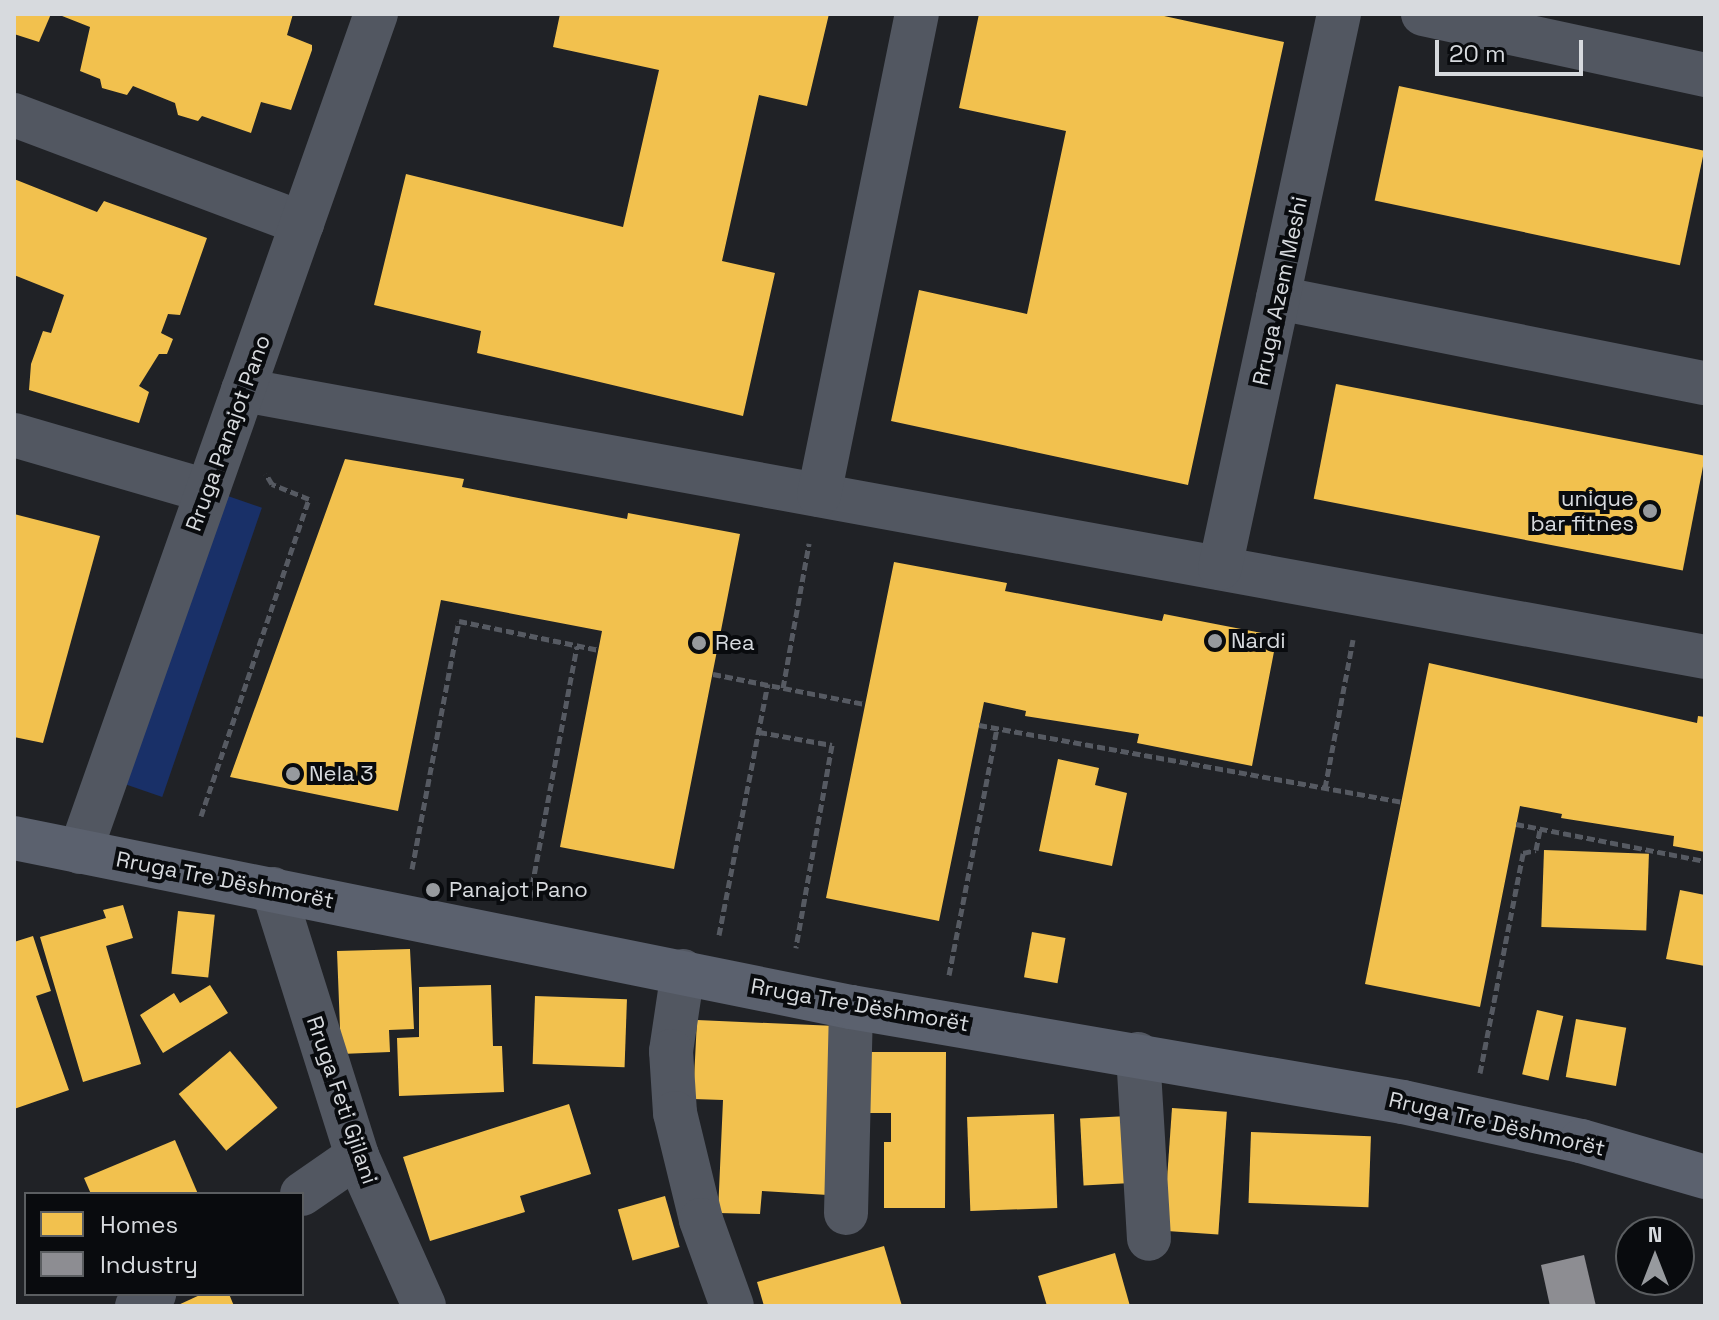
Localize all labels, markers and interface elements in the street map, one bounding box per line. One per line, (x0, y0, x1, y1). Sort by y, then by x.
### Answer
scale bar (1439, 24, 1587, 74)
text: 20 m (1449, 38, 1506, 69)
street label: Rruga Azem Meshi (1247, 194, 1313, 388)
street label: Rruga Panajot Pano (180, 331, 276, 535)
place label: unique bar fitnes (1530, 485, 1634, 536)
marker: unique bar fitnes (1641, 502, 1659, 520)
place label: Nardi (1231, 628, 1286, 654)
place label: Rea (715, 630, 755, 656)
marker: Nardi (1206, 632, 1224, 650)
marker: Rea (690, 634, 708, 652)
place label: Nela 3 (309, 761, 374, 787)
marker: Nela 3 (284, 765, 302, 783)
street label: Rruga Tre Dëshmorët (114, 846, 336, 914)
place label: Panajot Pano (449, 877, 588, 903)
marker: Panajot Pano (424, 881, 442, 899)
street label: Rruga Tre Dëshmorët (749, 973, 971, 1037)
street label: Rruga Feti Gjilani (301, 1013, 383, 1187)
street label: Rruga Tre Dëshmorët (1386, 1086, 1608, 1162)
legend (24, 1192, 304, 1296)
text: Homes (100, 1209, 178, 1240)
north arrow (1615, 1216, 1695, 1296)
text: N (1648, 1220, 1662, 1248)
text: Industry (100, 1249, 198, 1280)

